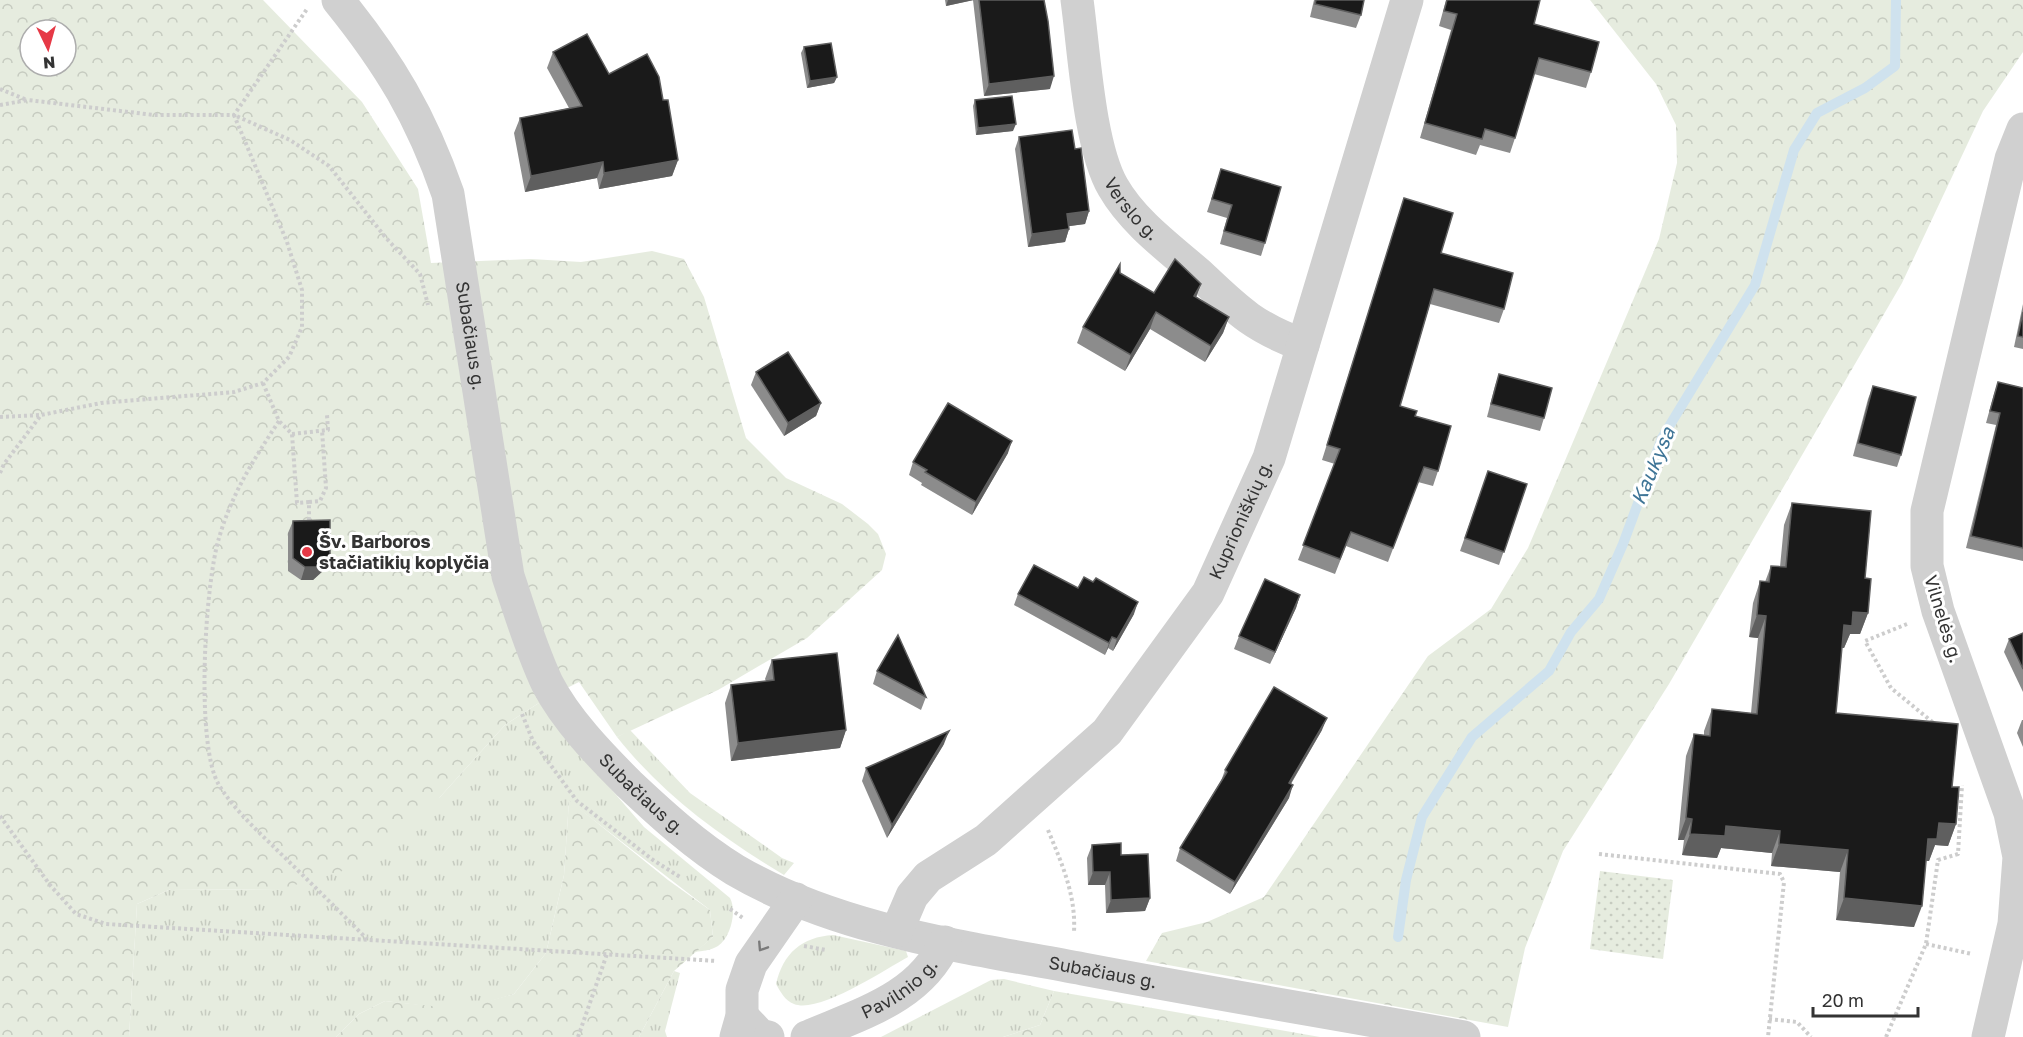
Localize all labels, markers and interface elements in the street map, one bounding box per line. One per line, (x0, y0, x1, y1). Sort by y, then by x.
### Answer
north arrow (18, 18, 78, 78)
text: N (42, 52, 56, 73)
street label: Verslo g. (1100, 173, 1164, 245)
street label: Subačiaus g. (452, 280, 491, 392)
water label: Kaukysa (1625, 423, 1680, 508)
street label: Kuprioniškių g. (1204, 456, 1277, 583)
place label: Šv. Barboros stačiatikių koplyčia (319, 530, 489, 573)
marker: Šv. Barboros stačiatikių koplyčia (300, 545, 314, 559)
street label: Vilnelės g. (1920, 572, 1968, 665)
street label: Subačiaus g. (595, 748, 690, 839)
one-way arrow (757, 941, 769, 951)
street label: Subačiaus g. (1047, 951, 1159, 992)
street label: Pavilnio g. (857, 954, 942, 1023)
scale bar (1813, 980, 1918, 1018)
text: 20 m (1822, 989, 1864, 1011)

